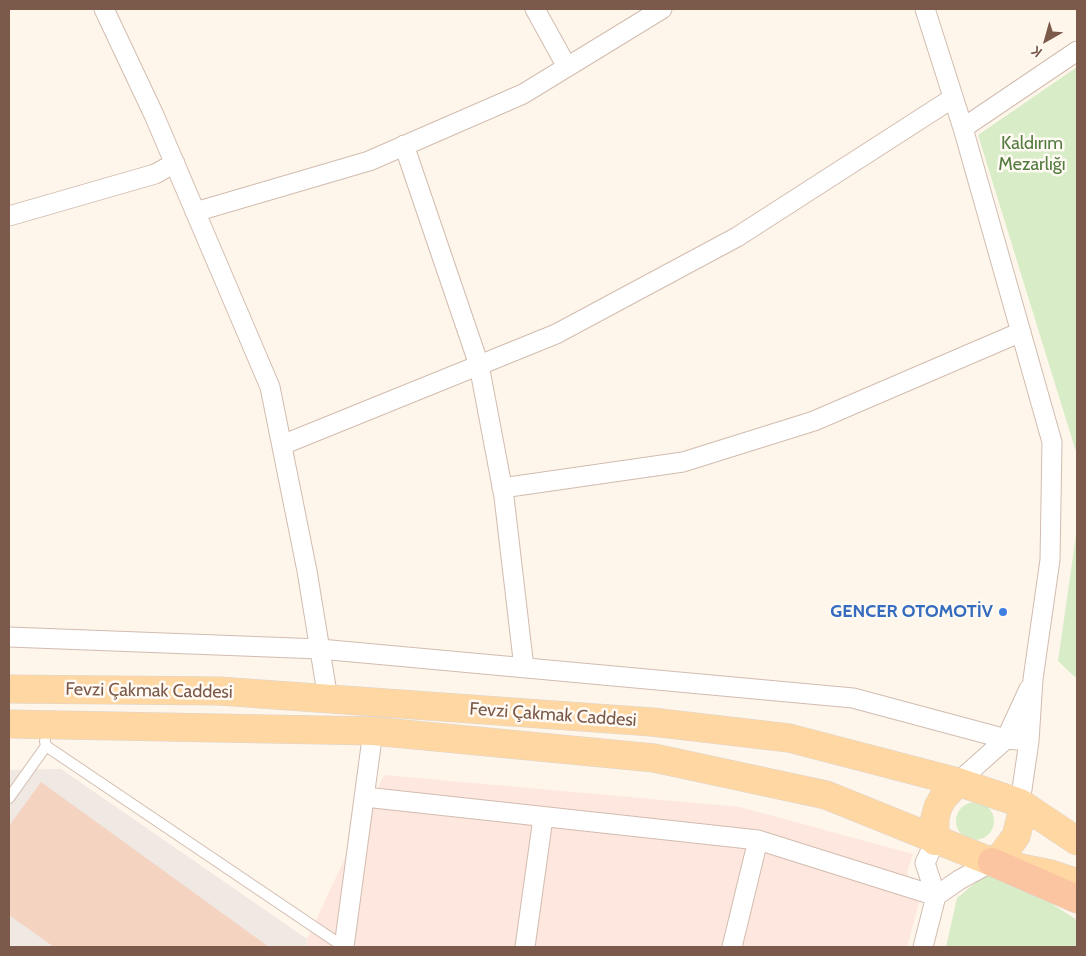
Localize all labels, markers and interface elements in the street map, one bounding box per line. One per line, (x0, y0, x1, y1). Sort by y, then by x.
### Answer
north arrow (1021, 15, 1071, 65)
text: K (1028, 42, 1046, 62)
park label: Kaldırım Mezarlığı (998, 133, 1066, 176)
place label: GENCER OTOMOTİV (830, 601, 993, 623)
marker: GENCER OTOMOTİV (997, 606, 1009, 618)
street label: Fevzi Çakmak Caddesi (65, 679, 233, 703)
street label: Fevzi Çakmak Caddesi (469, 698, 637, 732)

